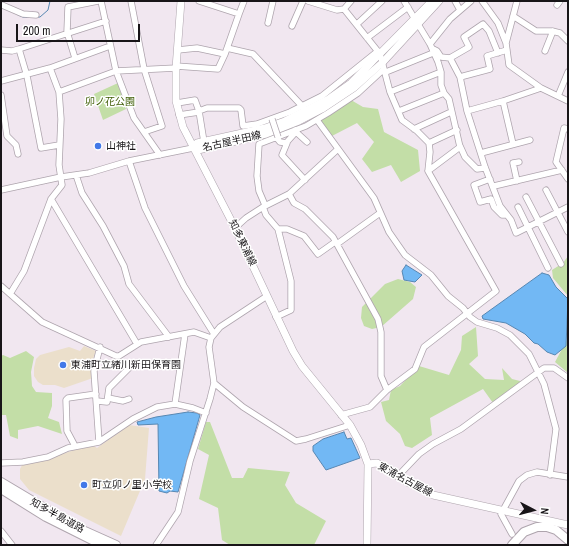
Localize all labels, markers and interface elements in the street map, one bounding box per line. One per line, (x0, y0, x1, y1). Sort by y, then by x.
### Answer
scale bar (18, 16, 142, 42)
text: 200 m (23, 23, 50, 39)
park label: 卯ノ花公園 (85, 96, 135, 108)
street label: 名古屋半田線 (201, 129, 263, 155)
place label: 山神社 (106, 140, 136, 152)
marker: 山神社 (93, 141, 103, 151)
street label: 知多東浦線 (226, 218, 258, 268)
place label: 東浦町立緒川新田保育園 (71, 359, 181, 371)
marker: 東浦町立緒川新田保育園 (58, 360, 68, 370)
street label: 東浦名古屋線 (376, 461, 434, 499)
place label: 町立卯ノ里小学校 (92, 479, 172, 491)
marker: 町立卯ノ里小学校 (79, 480, 89, 490)
north arrow (513, 490, 553, 530)
street label: 知多半島道路 (28, 496, 86, 536)
text: N (538, 507, 552, 515)

